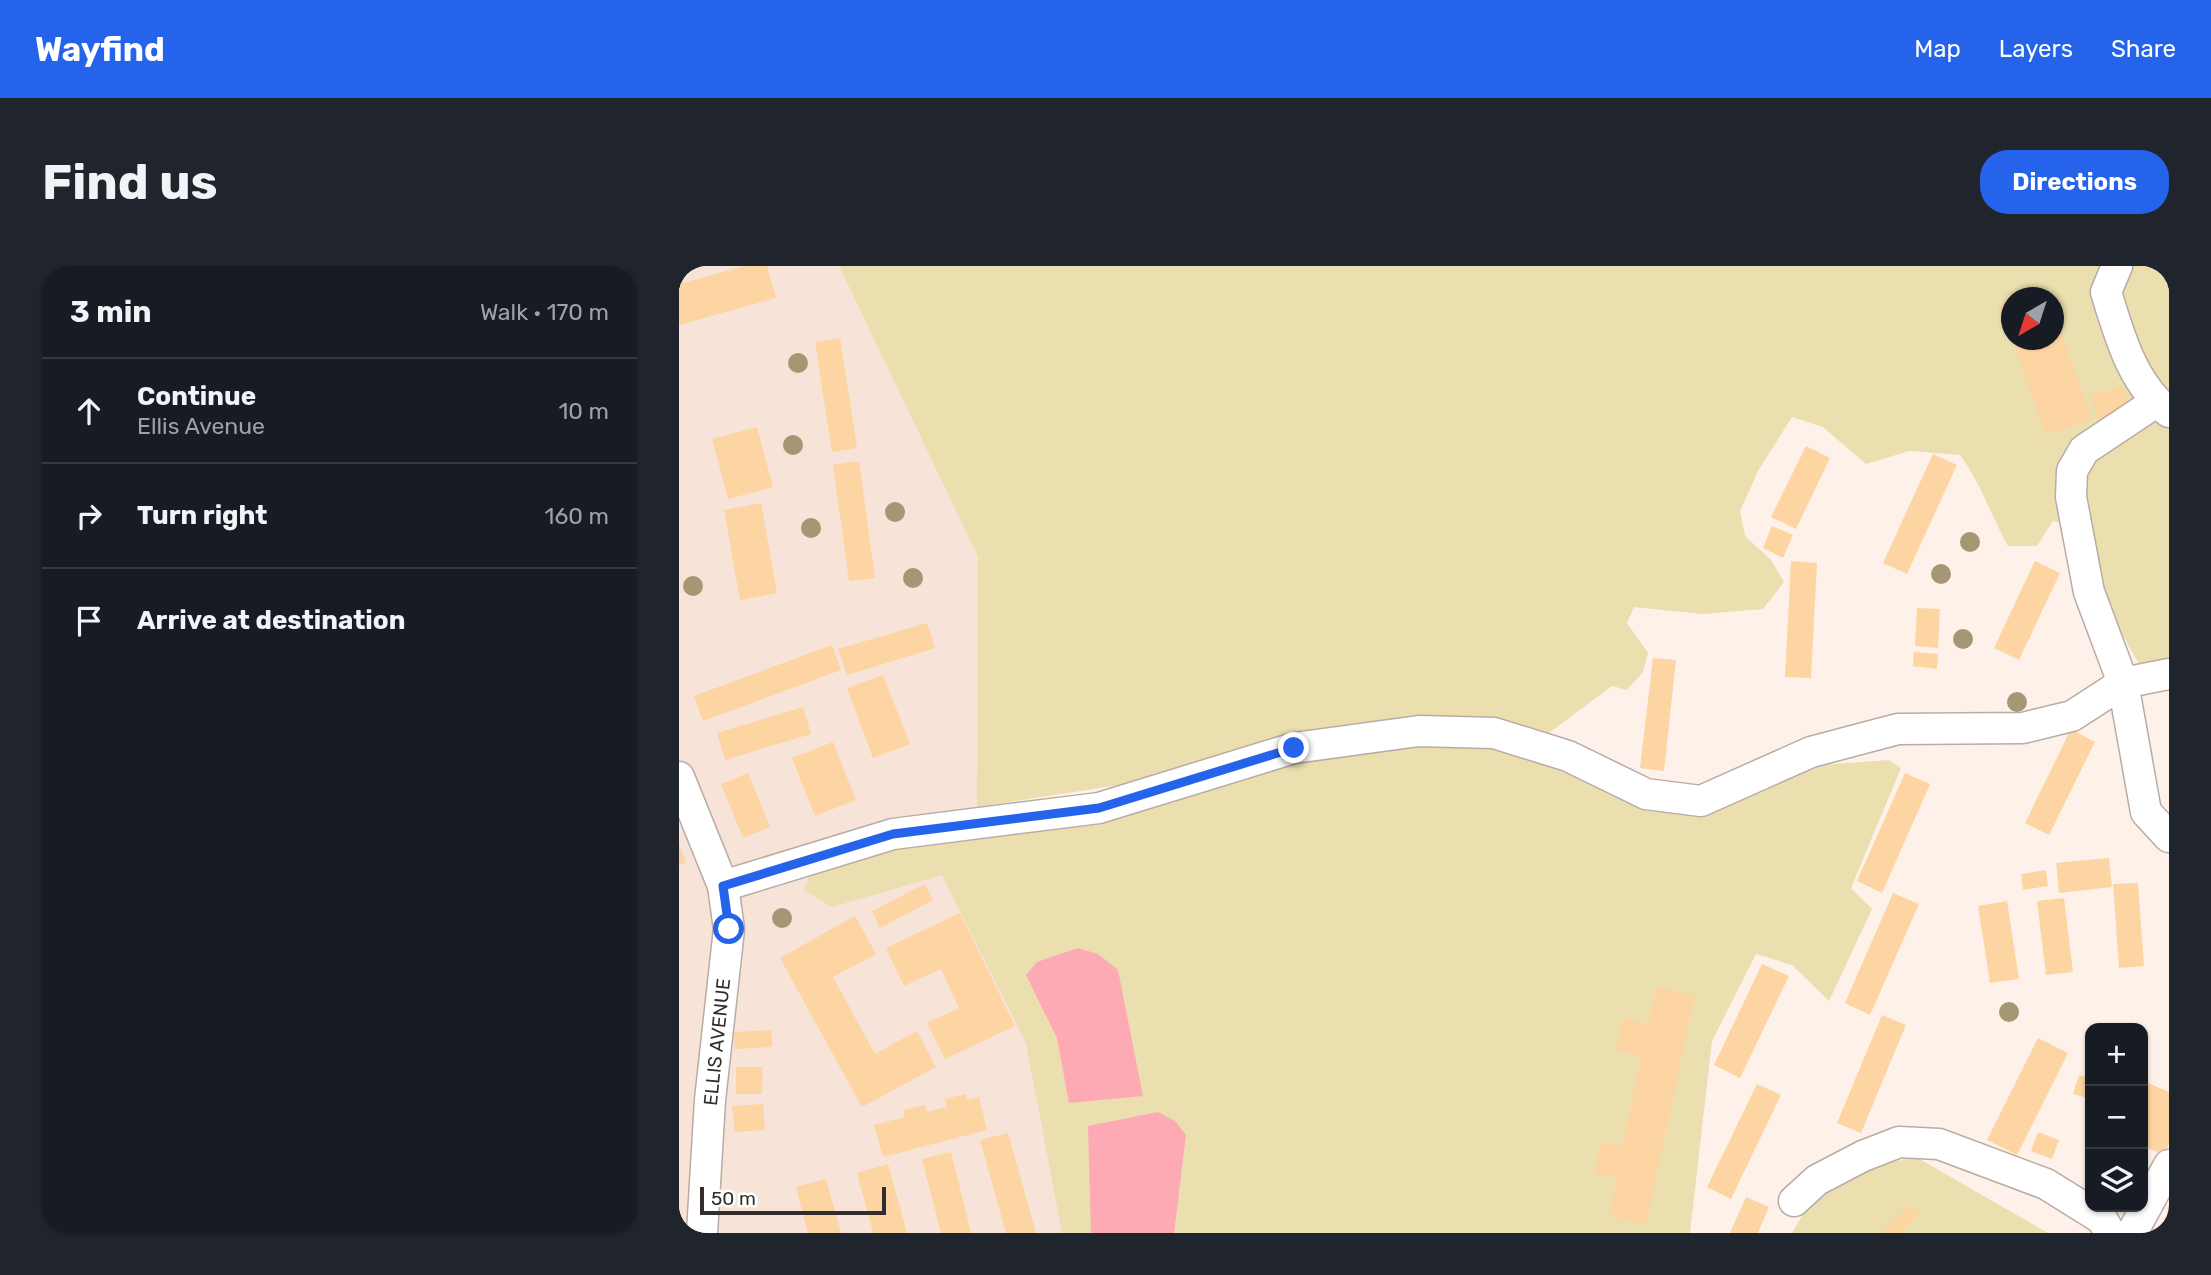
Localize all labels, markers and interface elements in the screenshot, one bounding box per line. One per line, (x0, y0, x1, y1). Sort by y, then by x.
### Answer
text: Wayfind (35, 30, 165, 69)
text: Map (1914, 35, 1961, 63)
text: Layers (1999, 35, 2073, 63)
text: Share (2111, 35, 2176, 63)
button: Directions (1980, 150, 2169, 214)
text: Find us (42, 153, 218, 211)
north arrow (2001, 287, 2064, 350)
text: 3 min (70, 294, 152, 330)
text: Walk · 170 m (480, 298, 609, 326)
text: Continue (137, 381, 256, 412)
icon: ahead (70, 392, 108, 430)
text: 10 m (558, 397, 609, 425)
text: Ellis Avenue (137, 412, 265, 440)
icon: right (70, 497, 108, 535)
text: Turn right (137, 500, 267, 531)
text: 160 m (545, 502, 609, 530)
icon: arrive (70, 602, 108, 640)
text: Arrive at destination (137, 605, 405, 636)
route end (1278, 732, 1309, 763)
route start (713, 913, 744, 944)
street label: ELLIS AVENUE (699, 977, 735, 1107)
map controls (2085, 1023, 2148, 1212)
button: + (2085, 1023, 2148, 1086)
button: − (2085, 1086, 2148, 1149)
button: layers (2085, 1149, 2148, 1212)
scale bar (700, 1184, 885, 1216)
text: 50 m (711, 1187, 756, 1210)

